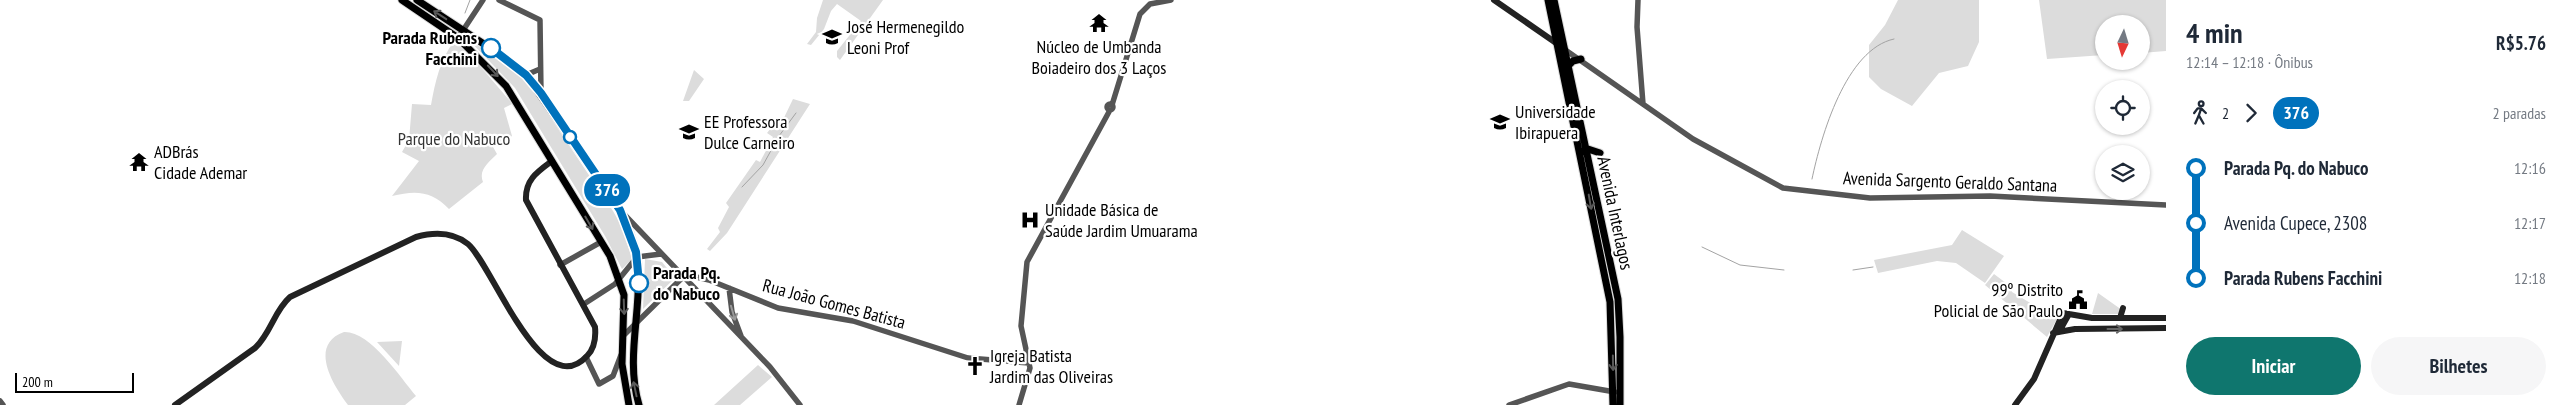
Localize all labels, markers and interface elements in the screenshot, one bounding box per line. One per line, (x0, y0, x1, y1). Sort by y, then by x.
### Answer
one-way arrow (434, 10, 448, 20)
temple icon: Núcleo de Umbanda Boiadeiro dos 3 Laços (1088, 12, 1110, 34)
text: 4 min (2186, 14, 2243, 51)
place label: José Hermenegildo Leoni Prof (846, 15, 964, 59)
north arrow (2095, 15, 2150, 70)
map controls (2095, 15, 2150, 200)
place label: Parada Rubens Facchini (382, 26, 477, 70)
school or university icon: José Hermenegildo Leoni Prof (821, 26, 843, 48)
text: R$5.76 (2496, 31, 2546, 55)
place label: Núcleo de Umbanda Boiadeiro dos 3 Laços (1032, 35, 1166, 79)
marker: Parada Rubens Facchini (481, 38, 501, 58)
text: 12:14 – 12:18 · Ônibus (2186, 52, 2313, 72)
one-way arrow (487, 65, 499, 78)
button: locate (2095, 80, 2150, 135)
icon: walk (2186, 99, 2214, 127)
icon: forward (2237, 99, 2265, 127)
place label: Universidade Ibirapuera (1515, 100, 1596, 144)
text: 376 (2283, 101, 2309, 124)
text: 2 (2222, 103, 2229, 123)
text: 2 paradas (2493, 103, 2546, 123)
place label: EE Professora Dulce Carneiro (704, 110, 795, 154)
school or university icon: Universidade Ibirapuera (1489, 111, 1511, 133)
school or university icon: EE Professora Dulce Carneiro (678, 121, 700, 143)
park label: Parque do Nabuco (398, 127, 510, 150)
unlabelled marker (563, 130, 577, 144)
place label: ADBrás Cidade Ademar (154, 140, 247, 184)
button: layers (2095, 145, 2150, 200)
temple icon: ADBrás Cidade Ademar (128, 151, 150, 173)
street label: Avenida Interlagos (1592, 154, 1639, 272)
text: Parada Pq. do Nabuco (2224, 156, 2368, 180)
text: 12:16 (2514, 158, 2546, 178)
street label: Avenida Sargento Geraldo Santana (1842, 166, 2058, 197)
line badge: 376 (578, 174, 636, 206)
text: 376 (594, 178, 620, 201)
one-way arrow (1586, 194, 1596, 210)
place label: Unidade Básica de Saúde Jardim Umuarama (1045, 198, 1198, 242)
hospital icon: Unidade Básica de Saúde Jardim Umuarama (1019, 209, 1041, 231)
text: Avenida Cupece, 2308 (2224, 211, 2367, 235)
text: 12:17 (2514, 213, 2546, 233)
one-way arrow (585, 216, 595, 230)
place label: Parada Pq. do Nabuco (653, 261, 720, 305)
text: Parada Rubens Facchini (2224, 266, 2382, 290)
text: 12:18 (2514, 268, 2546, 288)
marker: Parada Pq. do Nabuco (629, 273, 649, 293)
street label: Rua João Gomes Batista (760, 273, 908, 334)
place label: 99º Distrito Policial de São Paulo (1934, 278, 2063, 322)
public building icon: 99º Distrito Policial de São Paulo (2067, 289, 2089, 311)
one-way arrow (619, 298, 629, 315)
one-way arrow (728, 304, 738, 320)
one-way arrow (2106, 324, 2123, 334)
button: Iniciar (2186, 337, 2361, 395)
button: Bilhetes (2371, 337, 2546, 395)
place label: Igreja Batista Jardim das Oliveiras (989, 344, 1113, 388)
one-way arrow (1608, 354, 1618, 370)
church icon: Igreja Batista Jardim das Oliveiras (964, 355, 986, 377)
scale bar (15, 370, 134, 393)
text: 200 m (22, 373, 53, 391)
one-way arrow (630, 381, 639, 397)

